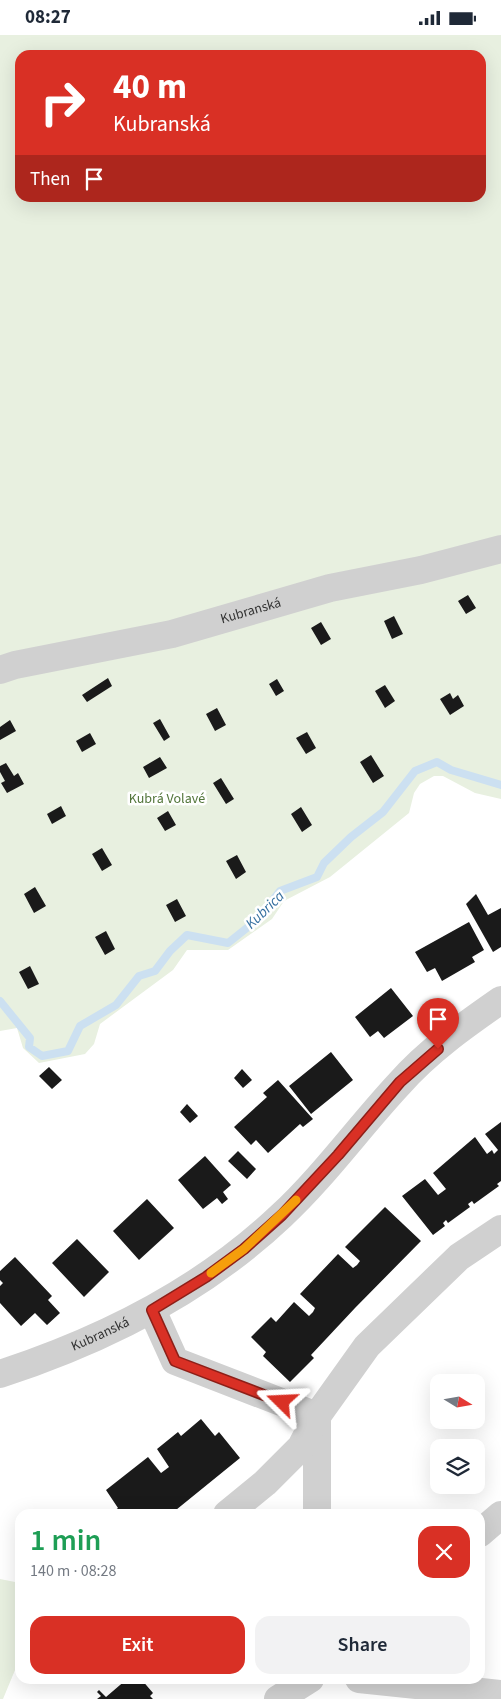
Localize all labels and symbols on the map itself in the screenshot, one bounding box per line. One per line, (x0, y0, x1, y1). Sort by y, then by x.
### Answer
street label: Kubranská (218, 593, 284, 629)
park label: Kubrá Volavé (129, 789, 205, 809)
water label: Kubrica (241, 886, 289, 934)
pin (417, 998, 459, 1049)
street label: Kubranská (68, 1312, 133, 1356)
north arrow (430, 1374, 485, 1429)
position arrow (255, 1375, 307, 1427)

